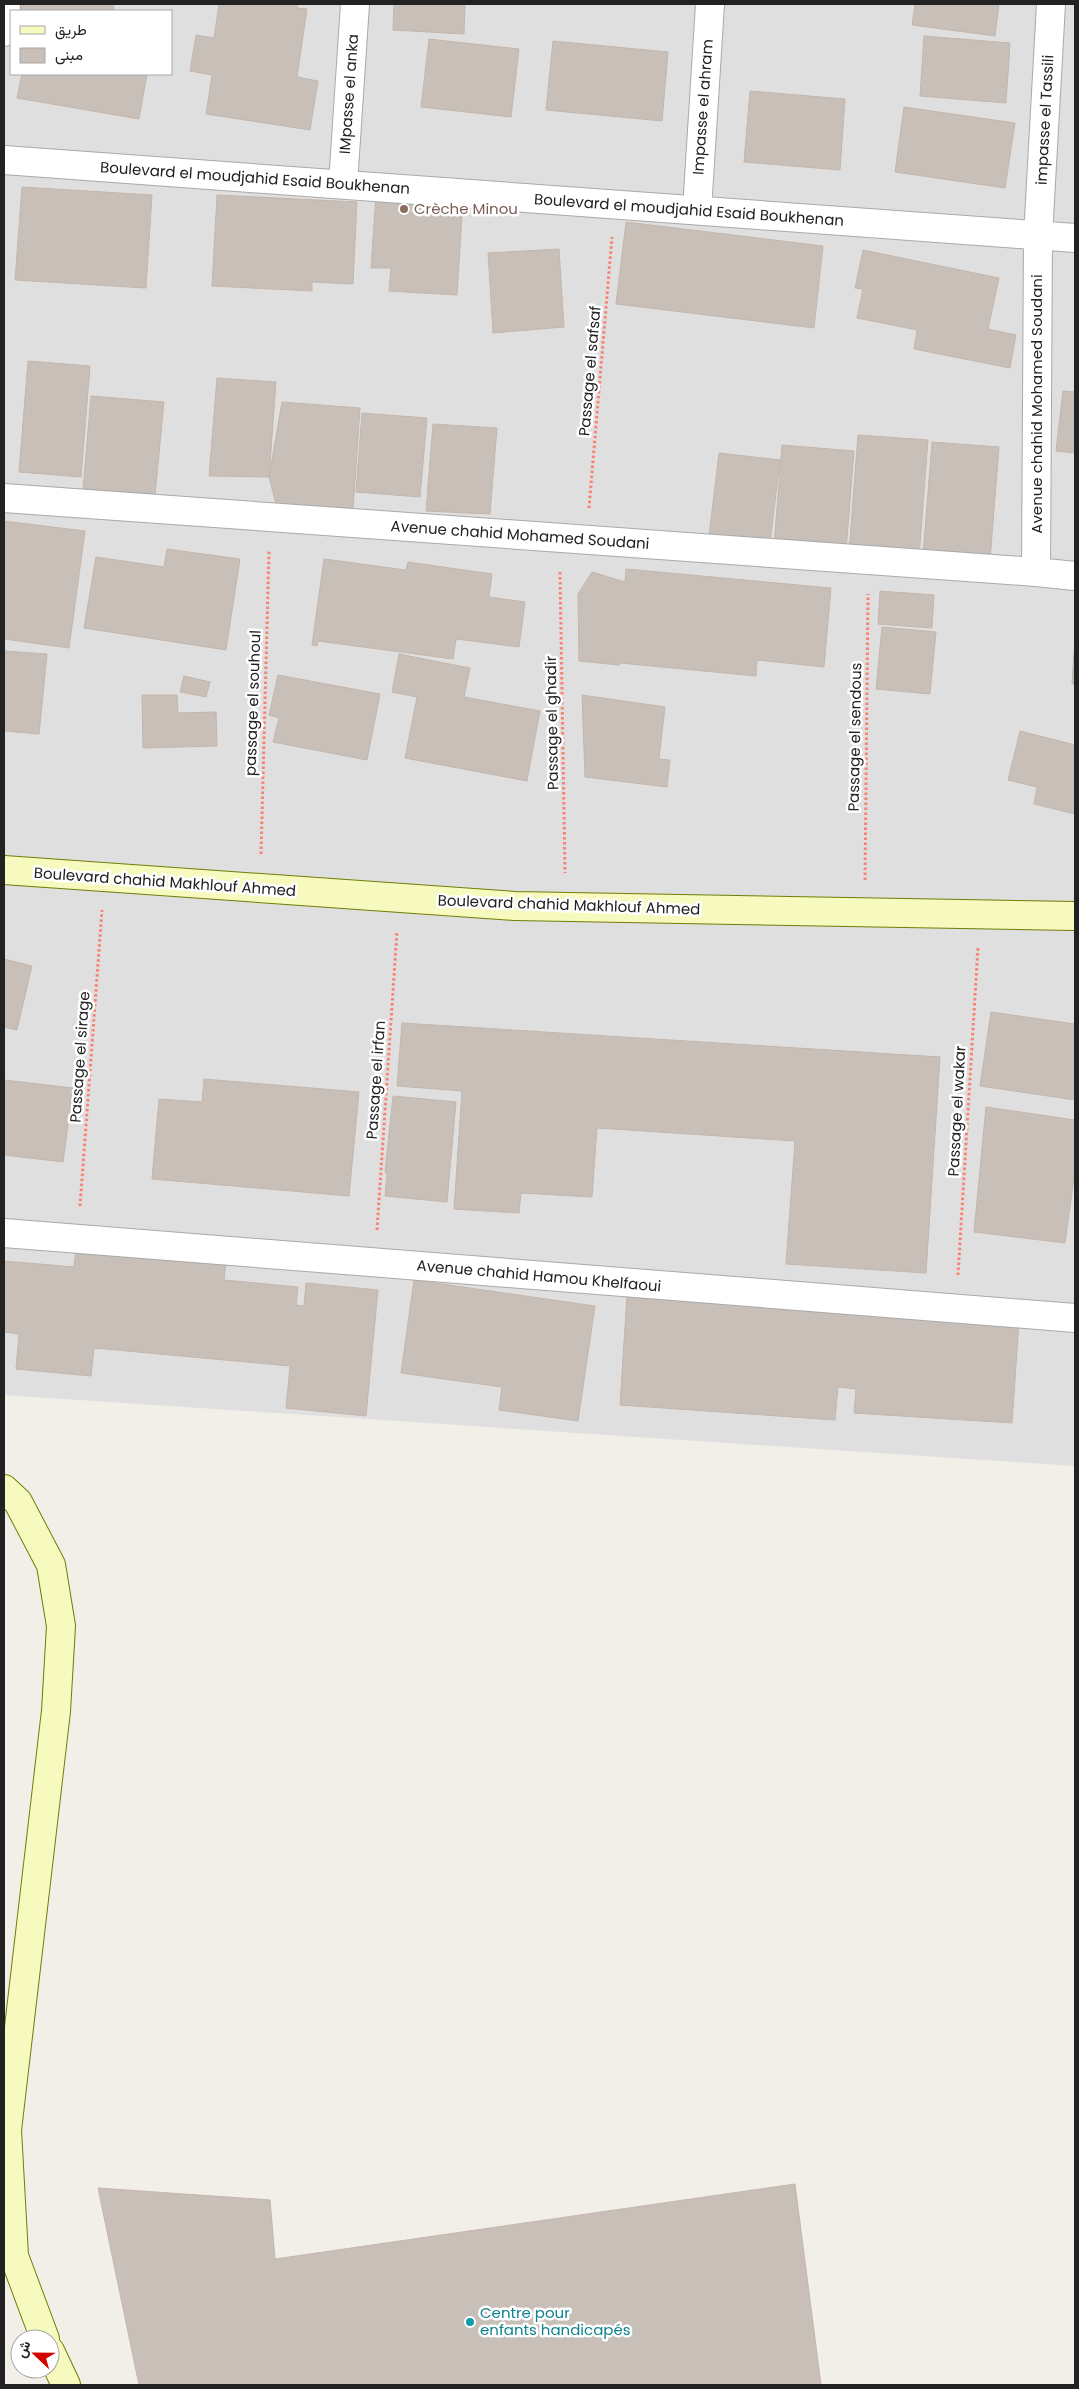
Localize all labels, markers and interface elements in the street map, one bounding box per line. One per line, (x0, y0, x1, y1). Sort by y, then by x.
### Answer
legend (10, 10, 172, 75)
text: طريق (55, 19, 87, 40)
street label: IMpasse el anka (334, 33, 363, 155)
street label: Impasse el ahram (687, 38, 718, 176)
text: مبنى (55, 44, 83, 65)
street label: impasse el Tassili (1031, 54, 1058, 186)
street label: Boulevard el moudjahid Esaid Boukhenan (99, 156, 411, 199)
street label: Boulevard el moudjahid Esaid Boukhenan (533, 188, 845, 231)
place label: Crèche Minou (414, 198, 518, 219)
marker: Crèche Minou (398, 203, 410, 215)
street label: Avenue chahid Mohamed Soudani (1026, 274, 1047, 534)
street label: Passage el safsaf (573, 305, 606, 437)
street label: Avenue chahid Mohamed Soudani (390, 515, 650, 554)
street label: passage el souhoul (239, 630, 266, 776)
street label: Passage el ghadir (540, 655, 563, 790)
street label: Passage el sendous (843, 662, 866, 812)
street label: Boulevard chahid Makhlouf Ahmed (33, 862, 297, 901)
street label: Boulevard chahid Makhlouf Ahmed (437, 889, 701, 920)
street label: Passage el sirage (64, 991, 95, 1123)
street label: Passage el irfan (361, 1020, 390, 1140)
street label: Passage el wakar (943, 1045, 970, 1177)
street label: Avenue chahid Hamou Khelfaoui (416, 1254, 662, 1297)
place label: Centre pour enfants handicapés (480, 2302, 631, 2340)
marker: Centre pour enfants handicapés (464, 2316, 476, 2328)
north arrow (10, 2329, 60, 2379)
text: ش (11, 2337, 35, 2361)

